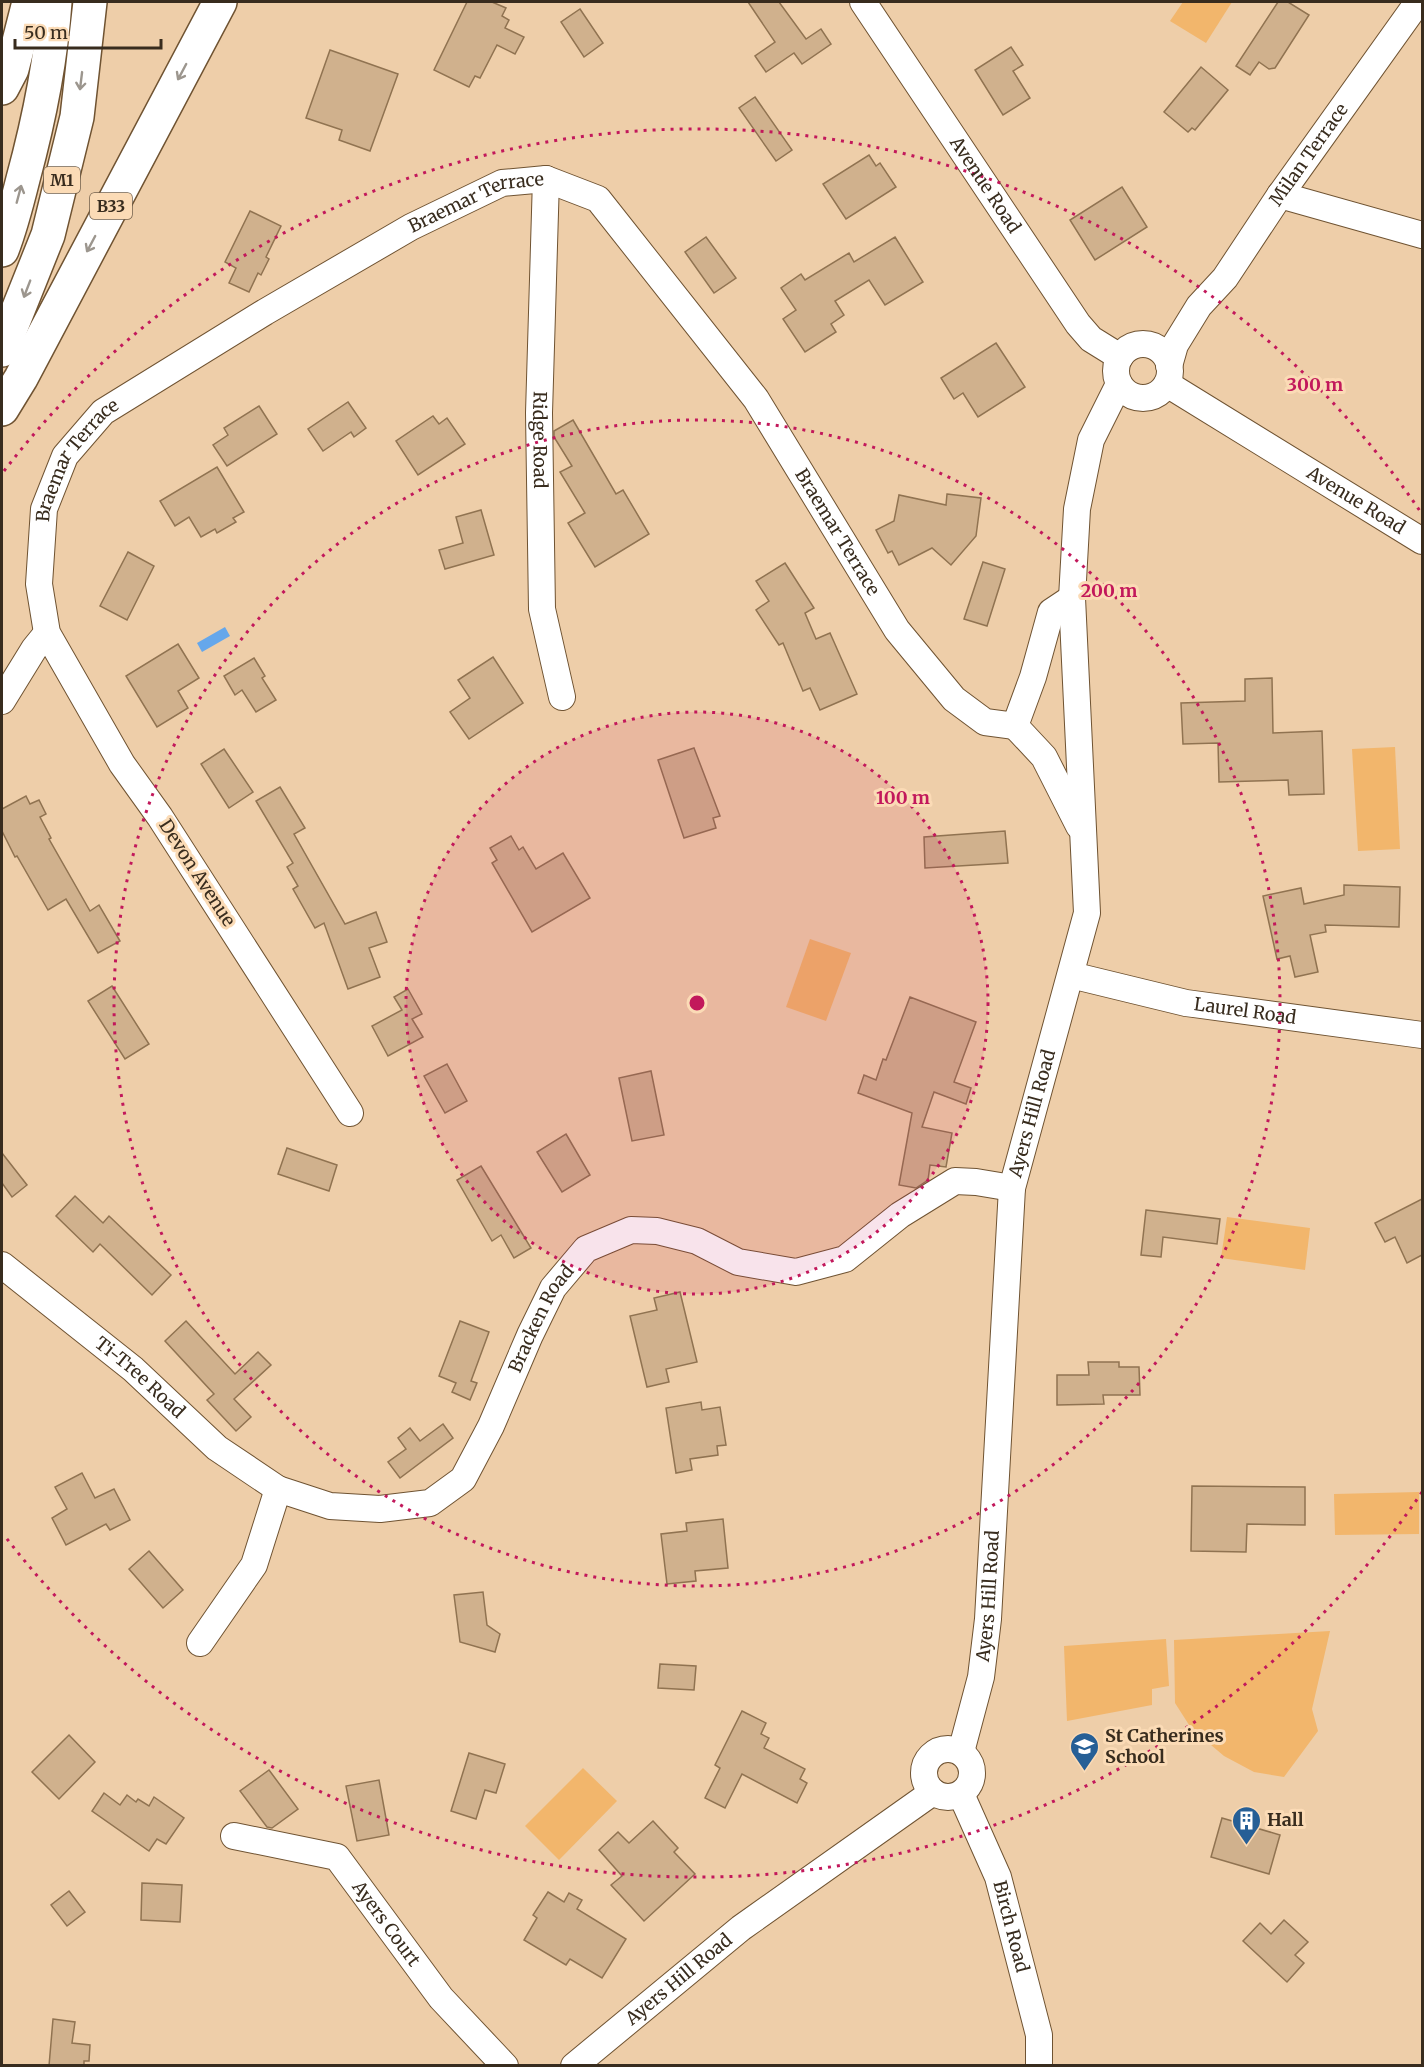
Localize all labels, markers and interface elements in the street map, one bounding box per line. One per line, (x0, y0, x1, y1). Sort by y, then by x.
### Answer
scale bar (15, 12, 160, 50)
text: 50 m (24, 21, 68, 44)
one-way arrow (176, 62, 187, 80)
one-way arrow (76, 70, 87, 90)
street label: Milan Terrace (1264, 99, 1353, 210)
street label: Avenue Road (945, 131, 1026, 237)
road number: M1 (44, 167, 80, 193)
street label: Braemar Terrace (404, 167, 545, 238)
one-way arrow (14, 185, 25, 204)
road number: B33 (90, 193, 132, 219)
one-way arrow (85, 235, 97, 252)
one-way arrow (21, 279, 32, 297)
text: 300 m (1287, 373, 1343, 396)
street label: Ridge Road (528, 391, 552, 489)
street label: Braemar Terrace (31, 393, 123, 523)
street label: Avenue Road (1302, 460, 1410, 539)
street label: Braemar Terrace (790, 464, 885, 600)
text: 200 m (1081, 579, 1137, 602)
text: 100 m (876, 786, 930, 809)
street label: Devon Avenue (154, 815, 241, 931)
street label: Laurel Road (1193, 992, 1298, 1029)
centre of rings (687, 993, 707, 1013)
street label: Ayers Hill Road (1003, 1047, 1060, 1181)
street label: Bracken Road (503, 1260, 579, 1376)
street label: Ti-Tree Road (90, 1331, 190, 1423)
street label: Ayers Hill Road (971, 1530, 1004, 1664)
place label: St Catherines School (1105, 1724, 1224, 1768)
school or university icon: St Catherines School (1068, 1730, 1100, 1772)
building icon: Hall (1230, 1804, 1262, 1846)
place label: Hall (1267, 1808, 1304, 1831)
street label: Ayers Court (347, 1875, 426, 1971)
street label: Birch Road (988, 1878, 1034, 1975)
street label: Ayers Hill Road (620, 1928, 737, 2030)

